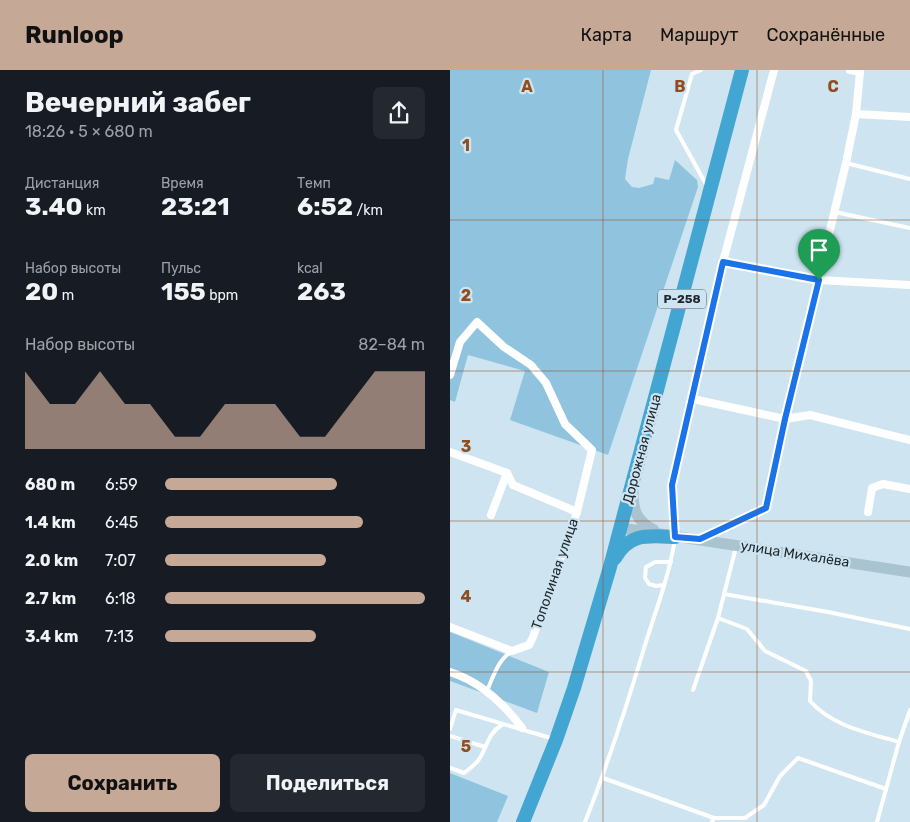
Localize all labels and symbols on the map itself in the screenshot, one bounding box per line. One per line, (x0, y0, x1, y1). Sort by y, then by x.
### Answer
text: A (521, 77, 533, 96)
text: B (674, 77, 686, 96)
text: C (827, 77, 839, 96)
text: 1 (462, 136, 470, 155)
pin (798, 229, 840, 280)
text: 2 (461, 286, 471, 305)
road number: Р-258 (658, 290, 706, 308)
street label: Дорожная улица (619, 392, 665, 506)
text: 3 (461, 437, 471, 456)
street label: Тополиная улица (528, 516, 582, 632)
street label: улица Михалёва (739, 537, 851, 571)
text: 4 (461, 587, 472, 606)
text: 5 (461, 737, 471, 756)

